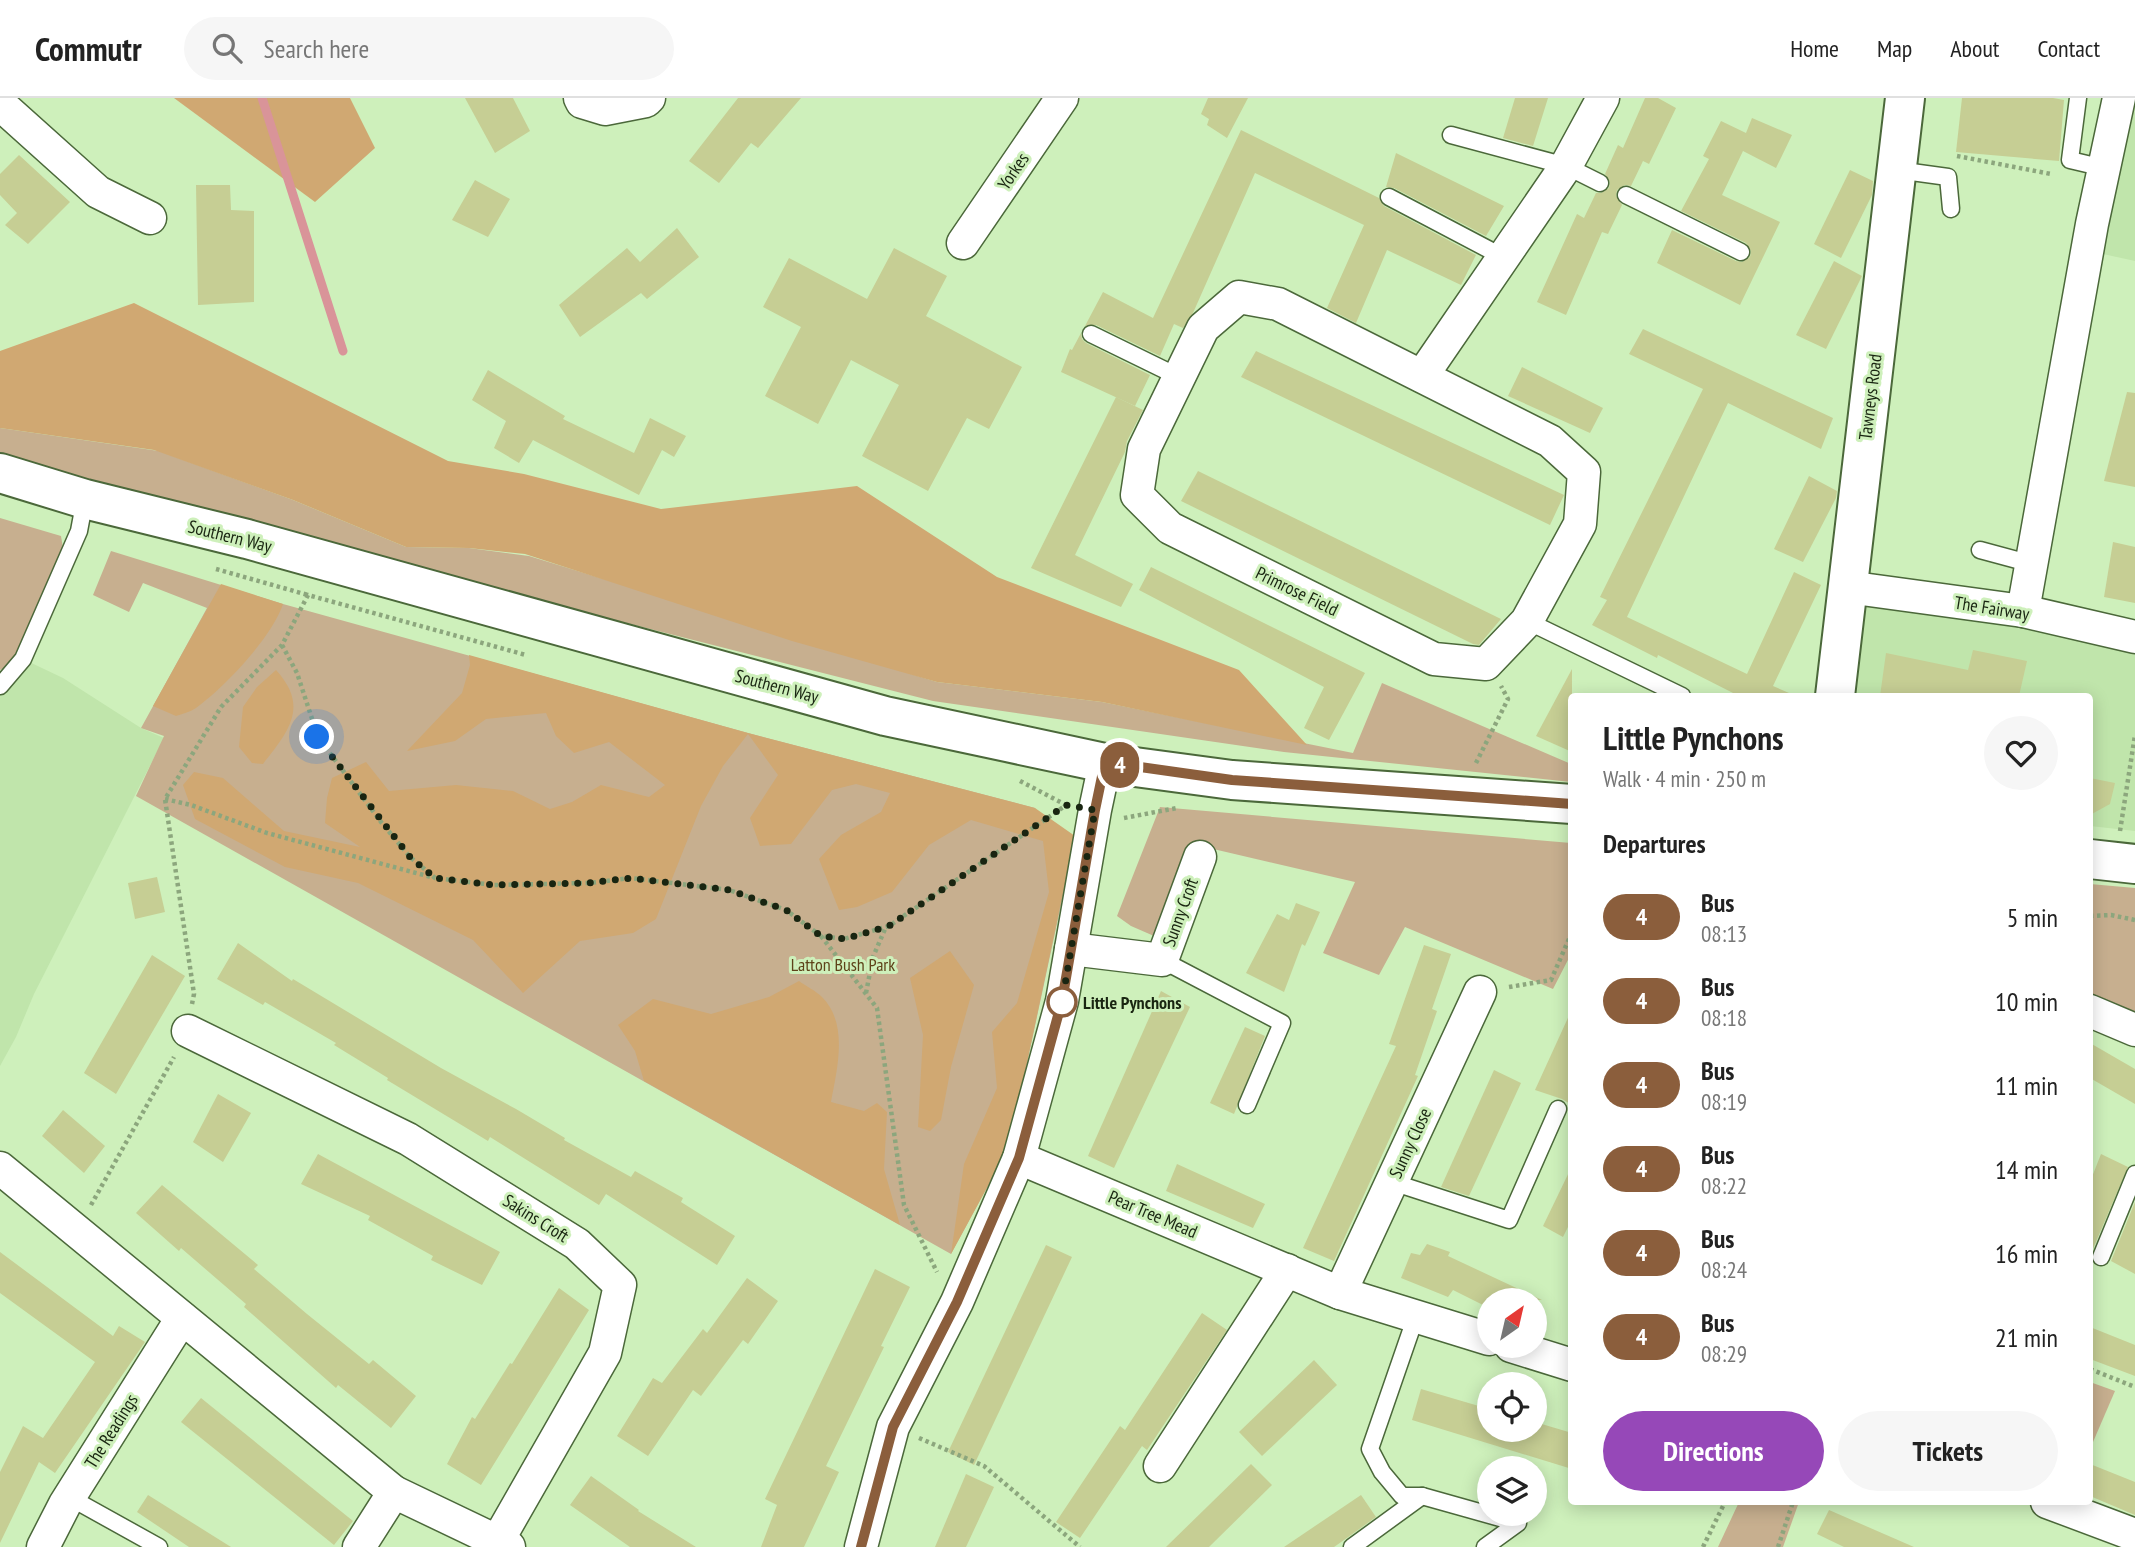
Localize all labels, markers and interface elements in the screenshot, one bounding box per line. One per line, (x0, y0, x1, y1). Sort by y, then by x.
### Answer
search box (184, 17, 674, 80)
text: Commutr (35, 27, 142, 70)
icon: search (208, 29, 246, 67)
text: Search here (264, 32, 369, 65)
text: Home (1790, 33, 1839, 64)
text: Map (1877, 33, 1912, 64)
text: About (1950, 33, 1999, 64)
text: Contact (2037, 33, 2100, 64)
street label: Yorkes (992, 148, 1034, 194)
street label: Tawneys Road (1853, 353, 1887, 441)
street label: Southern Way (186, 515, 274, 558)
street label: Primrose Field (1252, 561, 1342, 621)
street label: The Fairway (1953, 591, 2031, 625)
street label: Southern Way (733, 664, 821, 708)
text: Little Pynchons (1603, 716, 1784, 759)
button: heart (1984, 716, 2058, 790)
your location (299, 719, 334, 754)
line badge: 4 (1097, 742, 1143, 788)
text: 4 (1114, 749, 1126, 780)
text: Walk · 4 min · 250 m (1603, 764, 1766, 793)
text: Departures (1603, 827, 1706, 860)
street label: Sunny Croft (1157, 875, 1203, 949)
text: Bus (1701, 886, 1734, 919)
text: 4 (1636, 901, 1647, 932)
text: 5 min (2007, 901, 2058, 934)
text: 08:13 (1701, 919, 1747, 948)
park label: Latton Bush Park (791, 953, 895, 976)
text: Bus (1701, 970, 1734, 1003)
text: 4 (1636, 985, 1647, 1016)
text: 10 min (1995, 985, 2058, 1018)
marker: Little Pynchons (1047, 987, 1077, 1017)
place label: Little Pynchons (1083, 991, 1181, 1014)
text: 08:18 (1701, 1003, 1747, 1032)
text: Bus (1701, 1054, 1734, 1087)
text: 4 (1636, 1069, 1647, 1100)
text: 11 min (1995, 1069, 2058, 1102)
text: 08:19 (1701, 1087, 1747, 1116)
street label: Sunny Close (1384, 1104, 1436, 1182)
text: Bus (1701, 1138, 1734, 1171)
text: 4 (1636, 1153, 1647, 1184)
text: 14 min (1995, 1153, 2058, 1186)
text: 08:22 (1701, 1171, 1747, 1200)
street label: Pear Tree Mead (1105, 1185, 1201, 1243)
street label: Sakins Croft (499, 1189, 573, 1247)
text: Bus (1701, 1222, 1734, 1255)
text: 4 (1636, 1237, 1647, 1268)
text: 16 min (1995, 1237, 2058, 1270)
text: 08:24 (1701, 1255, 1747, 1284)
north arrow (1477, 1288, 1547, 1358)
map controls (1477, 1288, 1547, 1526)
text: Bus (1701, 1306, 1734, 1339)
text: 4 (1636, 1321, 1647, 1352)
text: 21 min (1995, 1321, 2058, 1354)
text: 08:29 (1701, 1339, 1747, 1368)
button: locate (1477, 1372, 1547, 1442)
street label: The Readings (79, 1390, 143, 1472)
button: Directions (1603, 1411, 1824, 1491)
button: Tickets (1838, 1411, 2058, 1491)
button: layers (1477, 1456, 1547, 1526)

